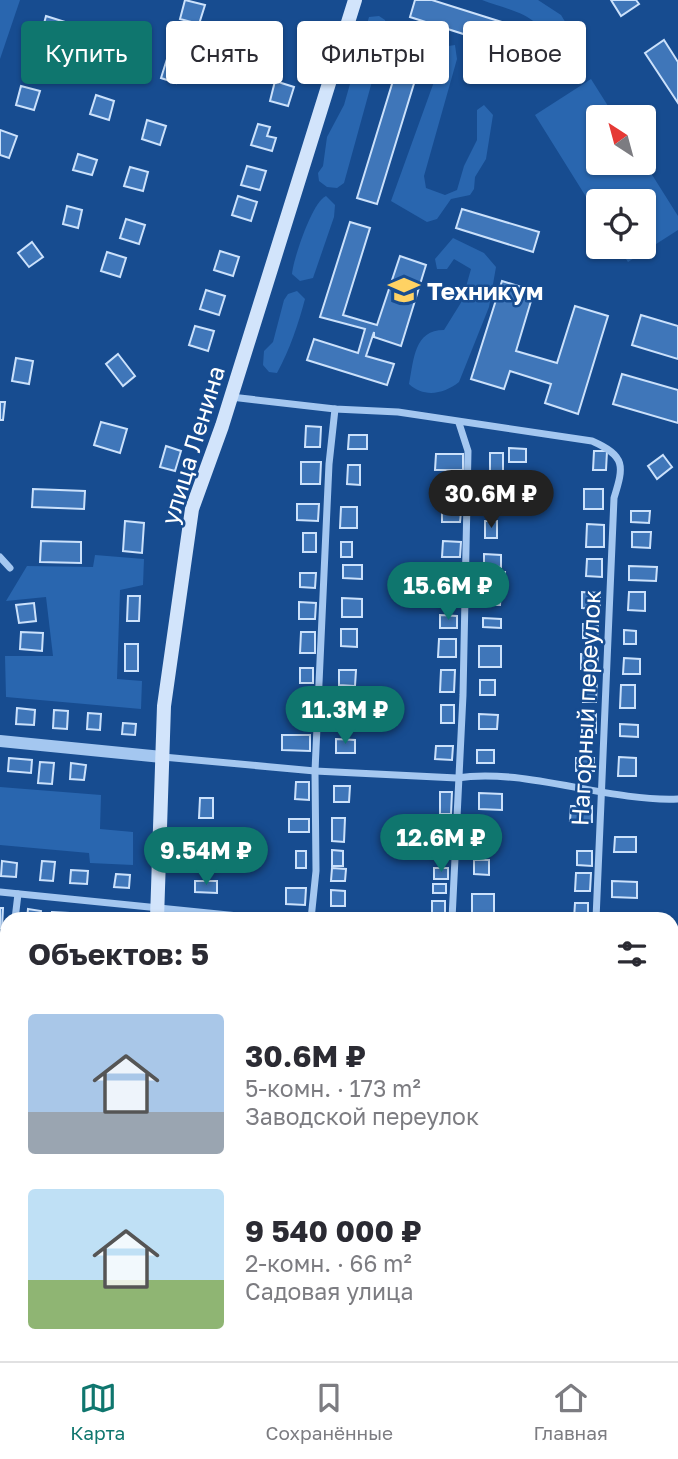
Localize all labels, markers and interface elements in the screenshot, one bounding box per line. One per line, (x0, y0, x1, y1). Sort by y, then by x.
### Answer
chip: Купить (21, 21, 152, 84)
chip: Снять (166, 21, 283, 84)
chip: Фильтры (297, 21, 449, 84)
chip: Новое (463, 21, 586, 84)
north arrow (586, 105, 656, 175)
map controls (586, 105, 656, 259)
button: locate (586, 189, 656, 259)
school or university icon: Техникум (387, 273, 421, 307)
place label: Техникум (427, 276, 543, 305)
street label: улица Ленина (154, 362, 230, 528)
pin: 30.6M ₽ (426, 470, 556, 530)
text: 30.6M ₽ (445, 479, 537, 507)
pin: 15.6M ₽ (383, 562, 513, 622)
text: 15.6M ₽ (403, 571, 493, 599)
street label: Нагорный переулок (564, 589, 606, 827)
pin: 11.3M ₽ (280, 686, 410, 746)
text: 11.3M ₽ (302, 695, 388, 723)
pin: 12.6M ₽ (376, 814, 506, 874)
text: 12.6M ₽ (396, 823, 486, 851)
pin: 9.54M ₽ (141, 828, 271, 887)
text: 9.54M ₽ (160, 836, 252, 864)
icon: filters (613, 935, 651, 973)
text: Объектов: 5 (28, 936, 209, 972)
text: 30.6M ₽ (245, 1038, 366, 1074)
icon: home (84, 1042, 168, 1126)
text: 5-комн. · 173 m² (245, 1074, 421, 1102)
text: Заводской переулок (245, 1102, 479, 1130)
text: 9 540 000 ₽ (245, 1213, 422, 1249)
icon: home (84, 1217, 168, 1301)
text: 2-комн. · 66 m² (245, 1249, 412, 1277)
text: Садовая улица (245, 1277, 414, 1305)
tab: Карта (70, 1379, 125, 1444)
tab: Сохранённые (266, 1379, 393, 1444)
tab: Главная (533, 1379, 608, 1444)

